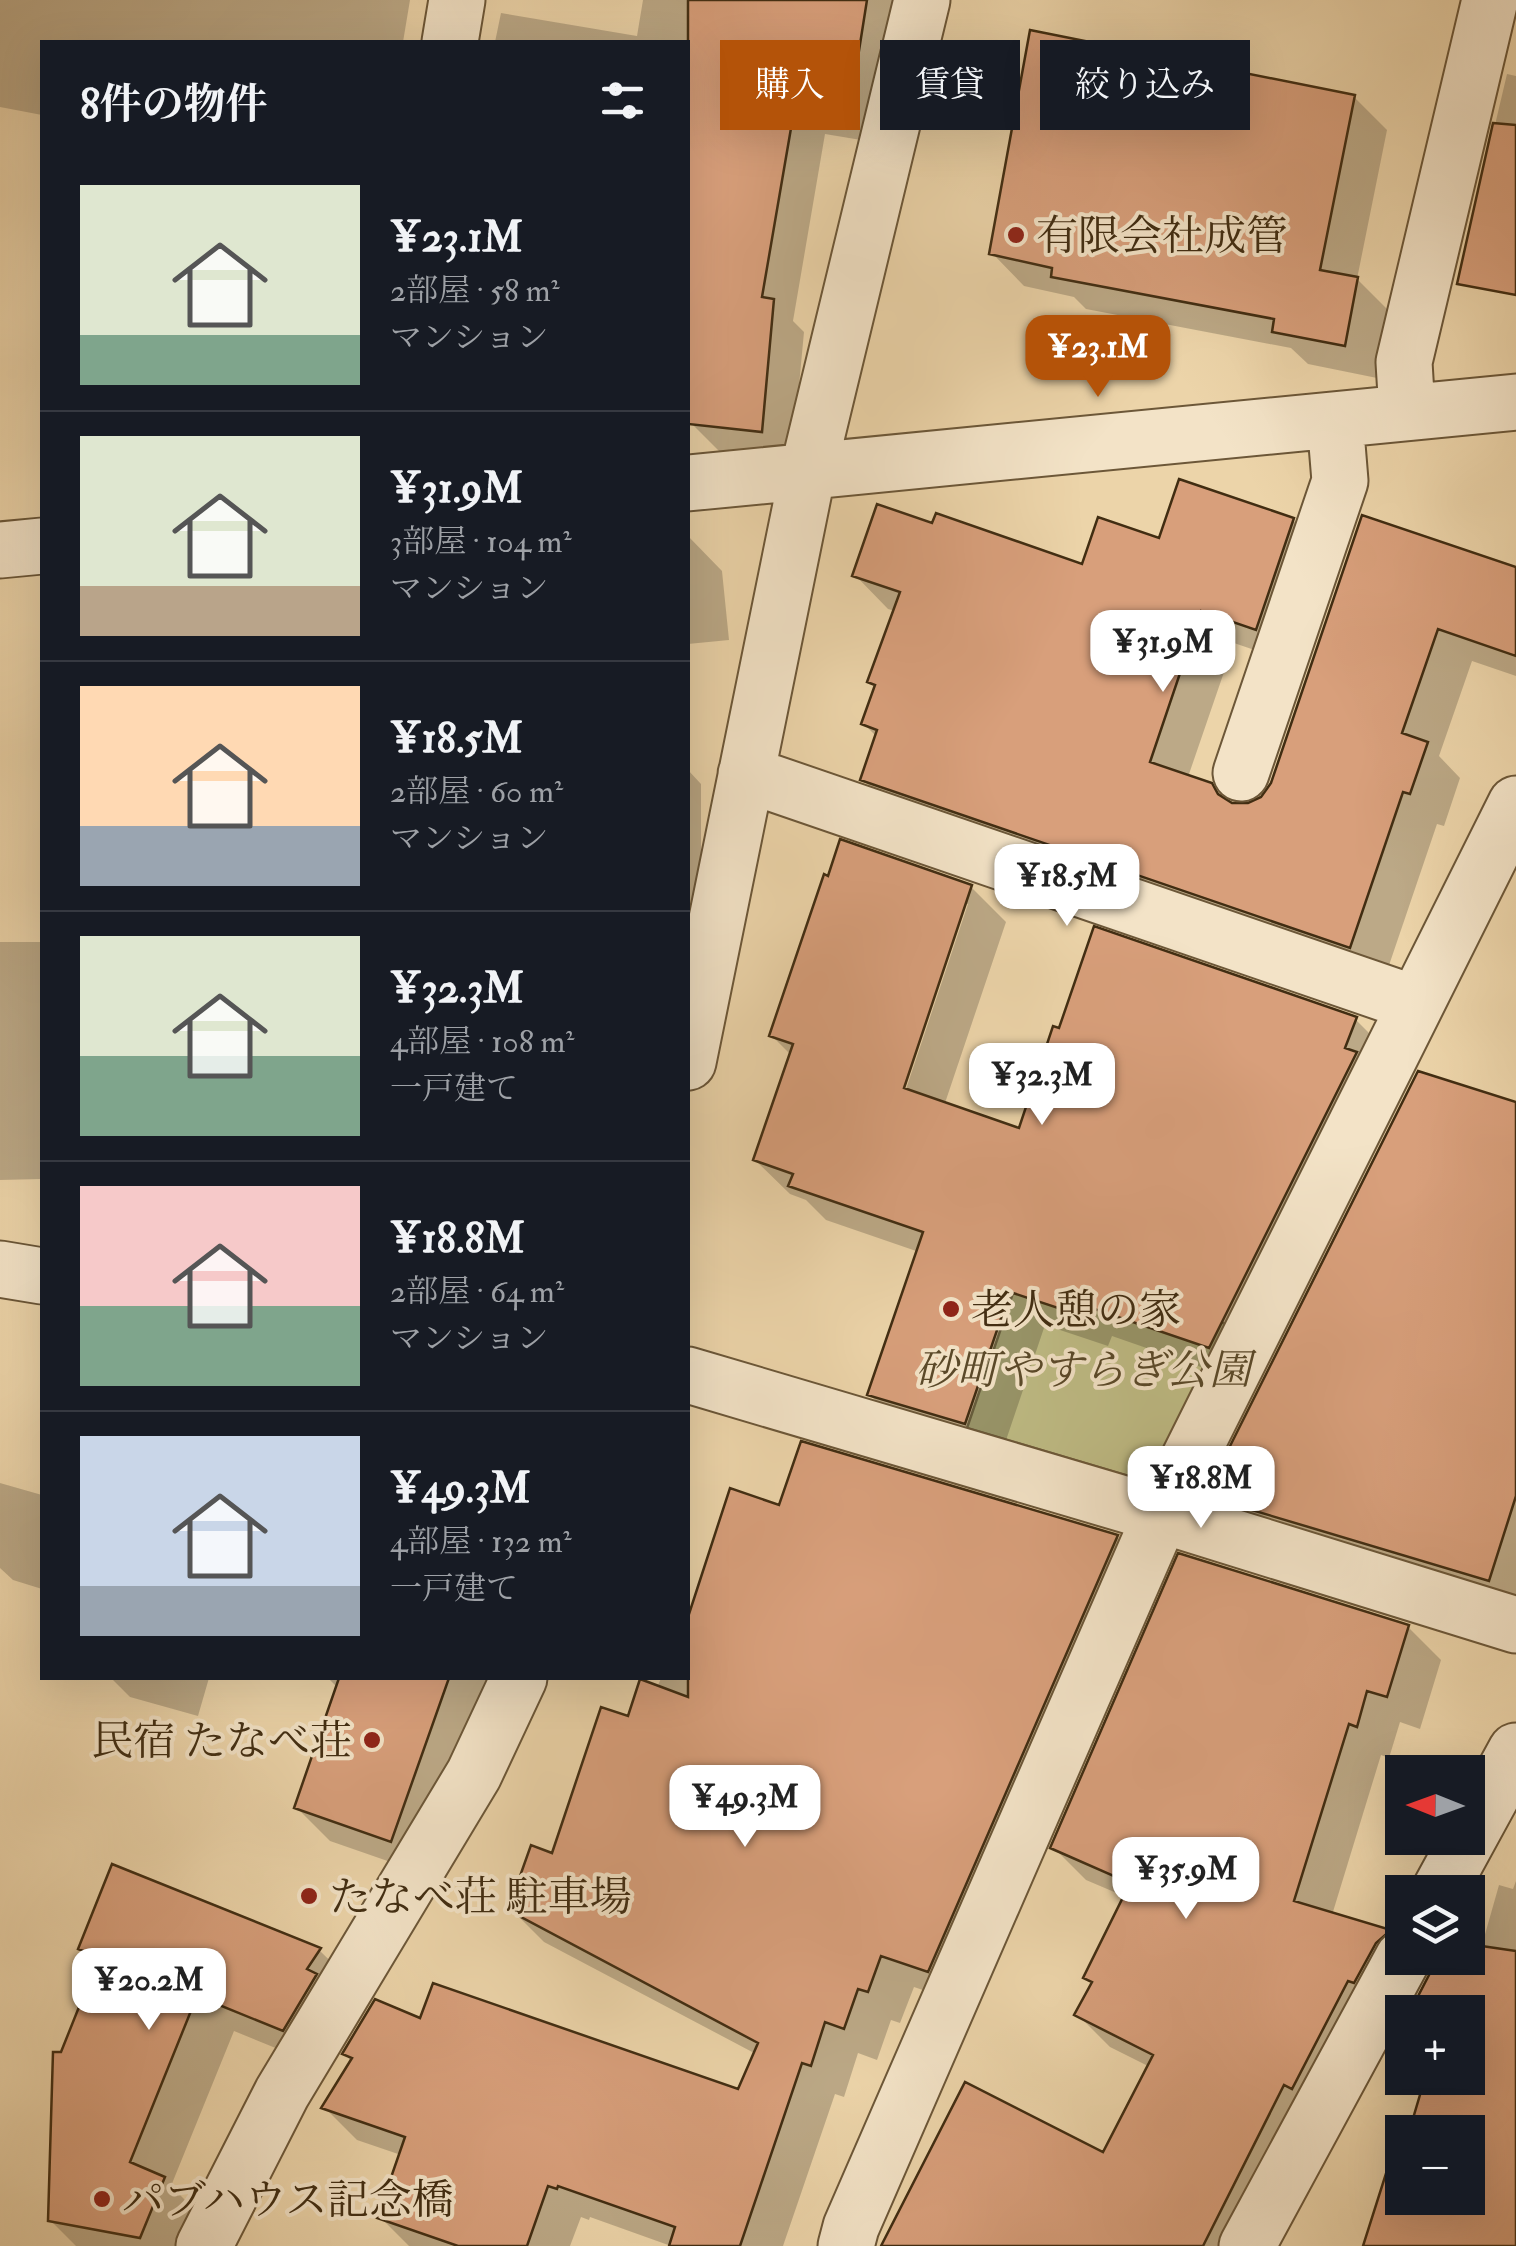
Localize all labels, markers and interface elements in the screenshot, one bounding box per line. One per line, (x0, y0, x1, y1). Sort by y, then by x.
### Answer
chip: 購入 (720, 40, 860, 130)
chip: 賃貸 (880, 40, 1020, 130)
chip: 絞り込み (1040, 40, 1250, 130)
icon: filters (595, 73, 650, 128)
text: 8件の物件 (80, 79, 268, 131)
place label: 有限会社成管 (1036, 211, 1288, 263)
text: ¥23.1M (390, 212, 523, 264)
marker: 有限会社成管 (1005, 224, 1027, 246)
icon: home (160, 225, 280, 345)
text: 2部屋 · 58 m² (390, 271, 560, 311)
pin: ¥23.1M (1017, 315, 1179, 400)
text: マンション (390, 318, 549, 358)
text: ¥23.1M (1047, 327, 1149, 367)
text: ¥31.9M (390, 463, 523, 515)
icon: home (160, 476, 280, 596)
text: 3部屋 · 104 m² (390, 522, 571, 562)
text: マンション (390, 569, 549, 609)
pin: ¥31.9M (1082, 610, 1244, 695)
text: ¥31.9M (1112, 622, 1214, 662)
text: ¥18.5M (390, 713, 523, 765)
icon: home (160, 726, 280, 846)
text: 2部屋 · 60 m² (390, 772, 563, 812)
text: マンション (390, 819, 549, 859)
pin: ¥18.5M (986, 844, 1148, 929)
text: ¥18.5M (1016, 856, 1118, 896)
text: ¥32.3M (390, 963, 524, 1015)
icon: home (160, 976, 280, 1096)
text: 4部屋 · 108 m² (390, 1022, 574, 1062)
pin: ¥32.3M (961, 1043, 1123, 1128)
text: ¥32.3M (991, 1055, 1093, 1095)
text: 一戸建て (390, 1069, 518, 1109)
text: ¥18.8M (390, 1213, 525, 1265)
icon: home (160, 1226, 280, 1346)
text: 2部屋 · 64 m² (390, 1272, 564, 1312)
place label: 老人憩の家 (971, 1285, 1181, 1337)
marker: 老人憩の家 (940, 1298, 962, 1320)
text: マンション (390, 1319, 549, 1359)
park label: 砂町やすらぎ公園 (915, 1345, 1257, 1397)
pin: ¥18.8M (1120, 1446, 1282, 1531)
text: ¥18.8M (1150, 1458, 1252, 1498)
text: ¥49.3M (390, 1463, 531, 1515)
icon: home (160, 1476, 280, 1596)
text: 4部屋 · 132 m² (390, 1522, 572, 1562)
text: 一戸建て (390, 1569, 518, 1609)
place label: 民宿 たなべ荘 (91, 1716, 352, 1768)
marker: 民宿 たなべ荘 (361, 1729, 383, 1751)
north arrow (1385, 1755, 1485, 1855)
map controls (1385, 1755, 1485, 2215)
pin: ¥49.3M (664, 1765, 826, 1850)
text: ¥49.3M (691, 1777, 799, 1817)
pin: ¥35.9M (1105, 1837, 1267, 1922)
text: ¥35.9M (1134, 1849, 1238, 1889)
place label: たなべ荘 駐車場 (329, 1872, 632, 1924)
button: layers (1385, 1875, 1485, 1975)
marker: たなべ荘 駐車場 (298, 1885, 320, 1907)
pin: ¥20.2M (68, 1948, 230, 2033)
text: ¥20.2M (94, 1960, 204, 2000)
button: + (1385, 1995, 1485, 2095)
button: − (1385, 2115, 1485, 2215)
place label: パブハウス記念橋 (122, 2175, 453, 2227)
marker: パブハウス記念橋 (91, 2188, 113, 2210)

